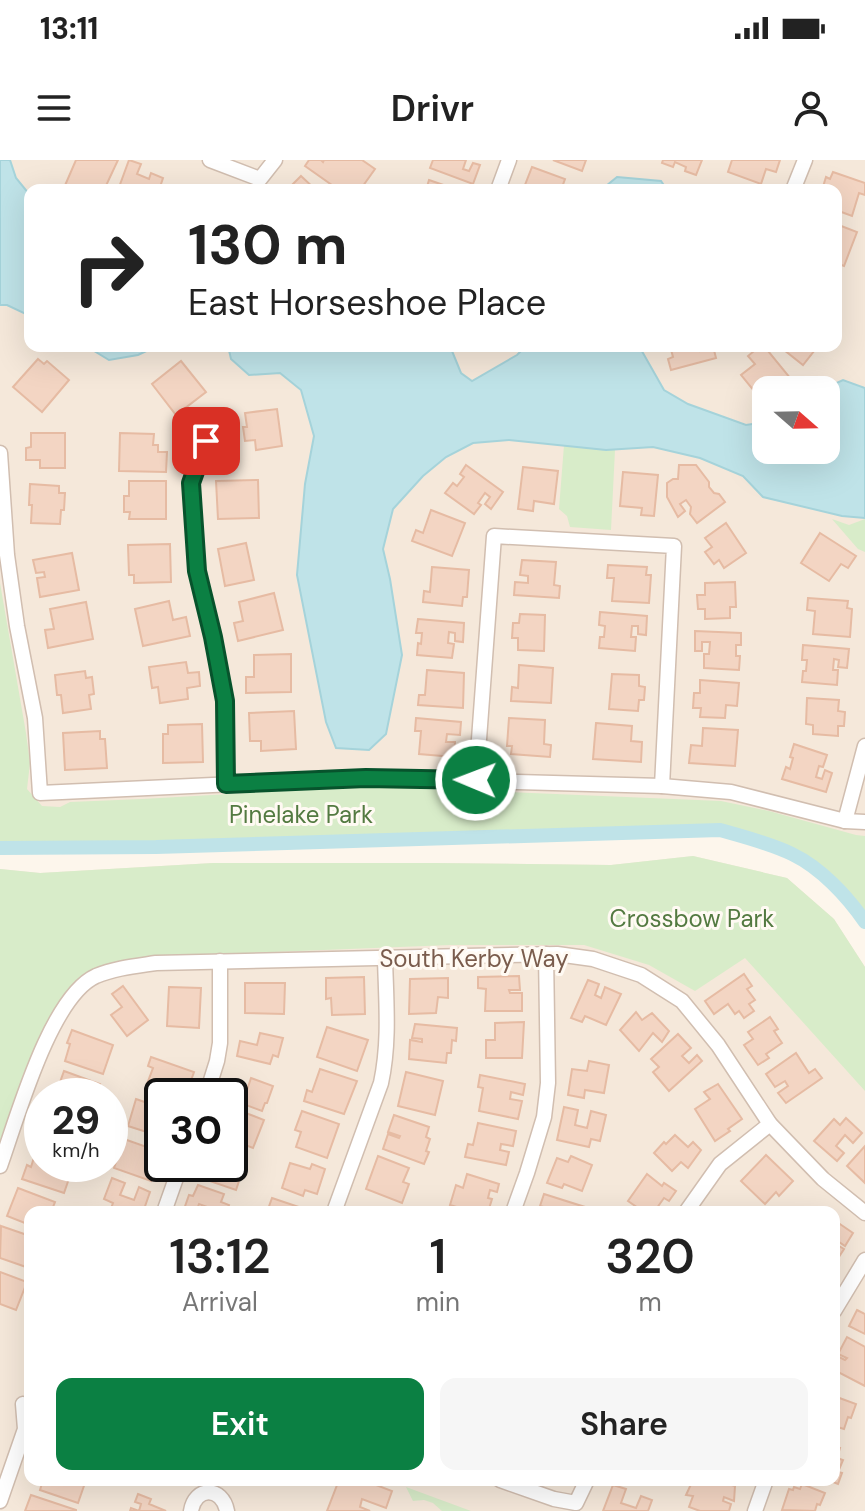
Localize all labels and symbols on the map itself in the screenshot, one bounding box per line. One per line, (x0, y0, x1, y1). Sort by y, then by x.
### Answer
north arrow (752, 376, 840, 464)
pin (172, 407, 240, 475)
position arrow (434, 738, 518, 822)
park label: Pinelake Park (229, 799, 373, 830)
park label: Crossbow Park (610, 903, 774, 934)
street label: South Kerby Way (379, 943, 569, 974)
speed limit sign: 30 (144, 1078, 248, 1182)

